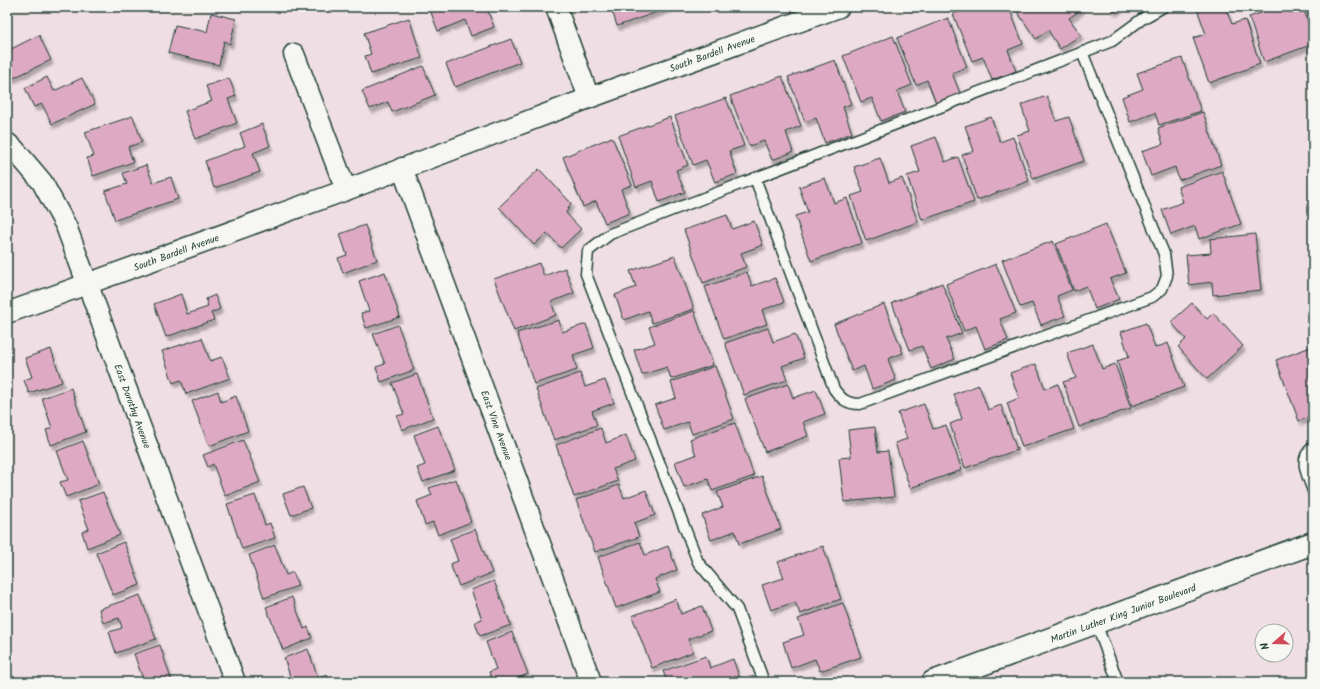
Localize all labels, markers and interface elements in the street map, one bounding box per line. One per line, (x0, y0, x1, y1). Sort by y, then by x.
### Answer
street label: South Bardell Avenue (667, 31, 758, 77)
street label: South Bardell Avenue (131, 230, 222, 276)
street label: East Dorothy Avenue (109, 362, 155, 451)
street label: East Vine Avenue (476, 388, 516, 463)
street label: Martin Luther King Junior Boulevard (1048, 580, 1199, 648)
north arrow (1254, 623, 1294, 663)
text: N (1256, 640, 1275, 652)

